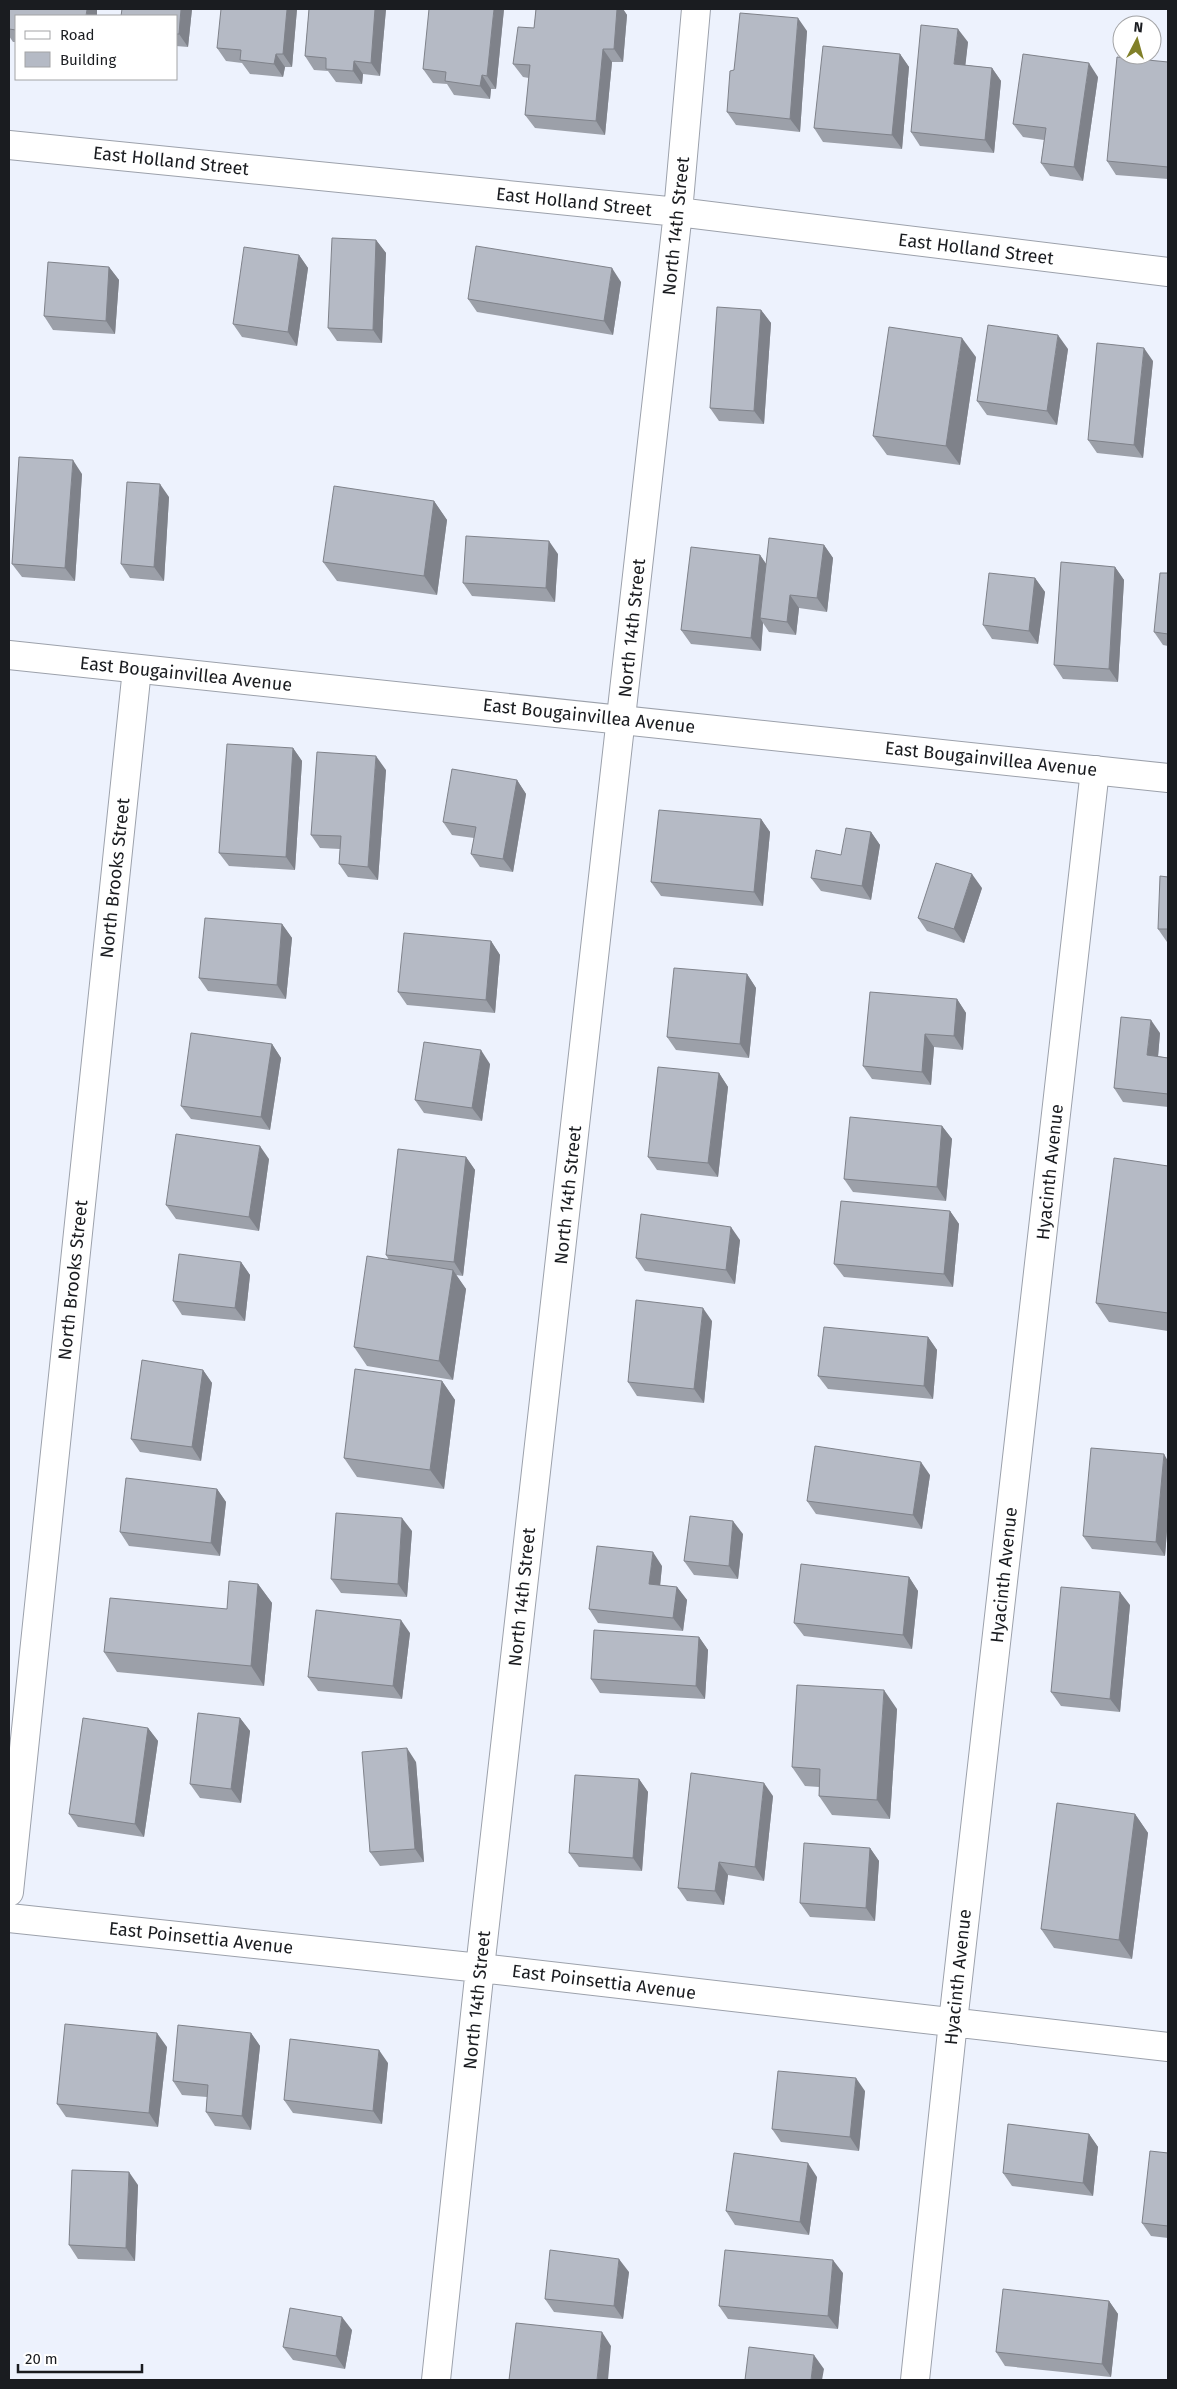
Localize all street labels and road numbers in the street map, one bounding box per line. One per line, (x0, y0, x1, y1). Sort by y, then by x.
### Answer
street label: East Holland Street (92, 142, 251, 180)
street label: North 14th Street (658, 155, 694, 297)
street label: East Holland Street (495, 183, 654, 221)
street label: East Holland Street (897, 229, 1056, 270)
street label: North 14th Street (614, 557, 650, 699)
street label: East Bougainvillea Avenue (79, 652, 293, 696)
street label: East Bougainvillea Avenue (482, 694, 696, 738)
street label: East Bougainvillea Avenue (884, 737, 1098, 781)
street label: North Brooks Street (96, 796, 134, 959)
street label: Hyacinth Avenue (1032, 1103, 1068, 1241)
street label: North 14th Street (550, 1124, 586, 1266)
street label: North Brooks Street (54, 1198, 92, 1361)
street label: Hyacinth Avenue (986, 1506, 1022, 1644)
street label: North 14th Street (504, 1526, 540, 1668)
street label: Hyacinth Avenue (940, 1908, 976, 2046)
street label: East Poinsettia Avenue (108, 1917, 294, 1959)
street label: North 14th Street (459, 1929, 495, 2071)
street label: East Poinsettia Avenue (511, 1960, 697, 2004)

